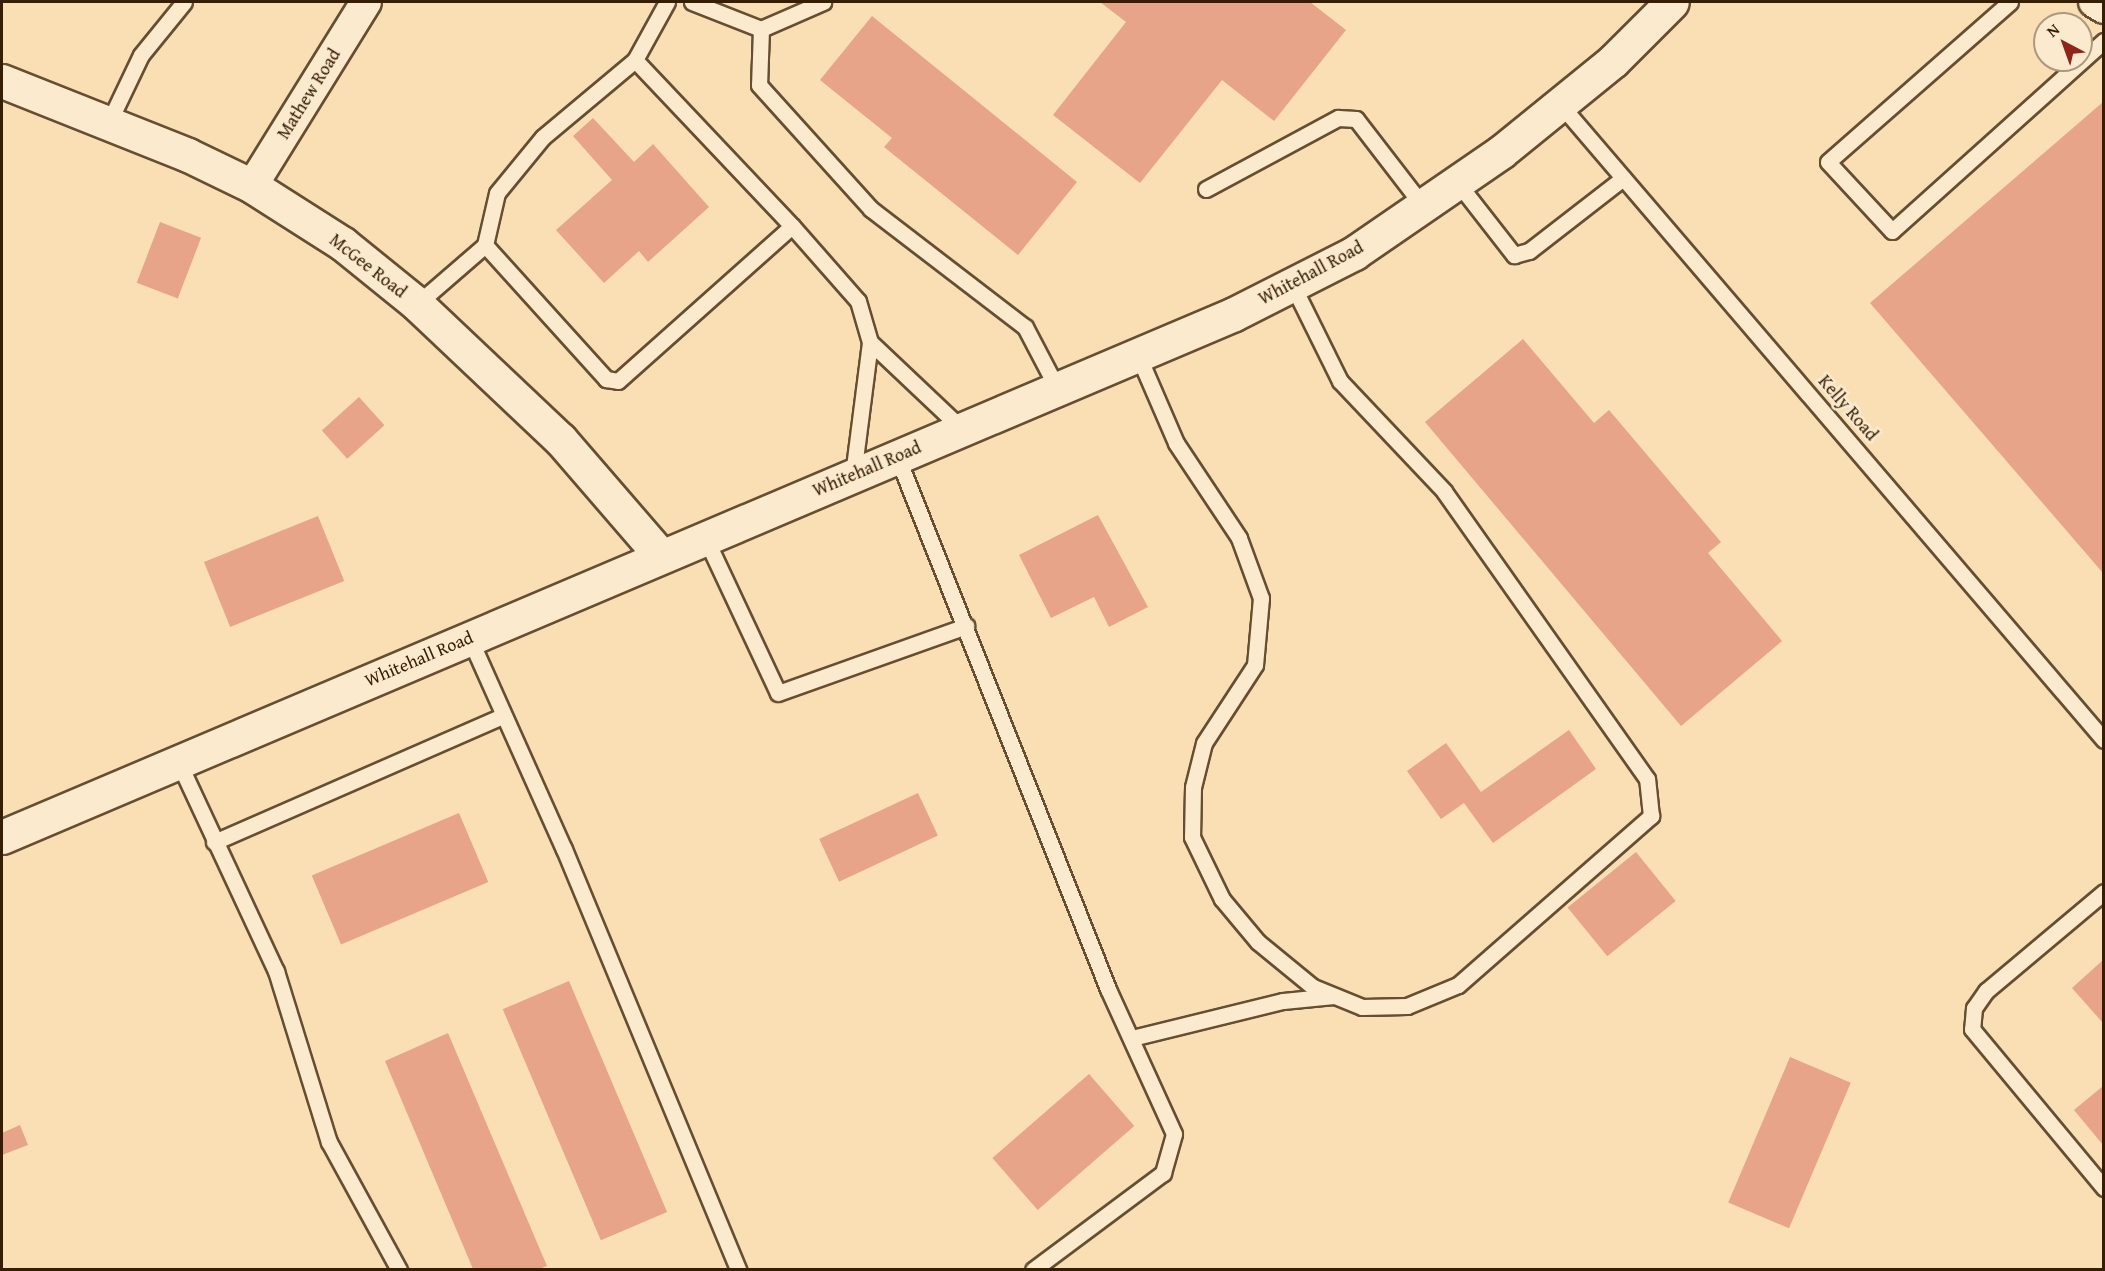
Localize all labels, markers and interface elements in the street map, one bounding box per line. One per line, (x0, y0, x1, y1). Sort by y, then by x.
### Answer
north arrow (2033, 12, 2093, 72)
text: N (2041, 17, 2064, 42)
street label: Mathew Road (273, 45, 345, 143)
street label: McGee Road (325, 229, 411, 303)
street label: Whitehall Road (1255, 236, 1367, 310)
street label: Kelly Road (1814, 371, 1882, 445)
street label: Whitehall Road (810, 436, 924, 502)
street label: Whitehall Road (362, 626, 476, 692)

